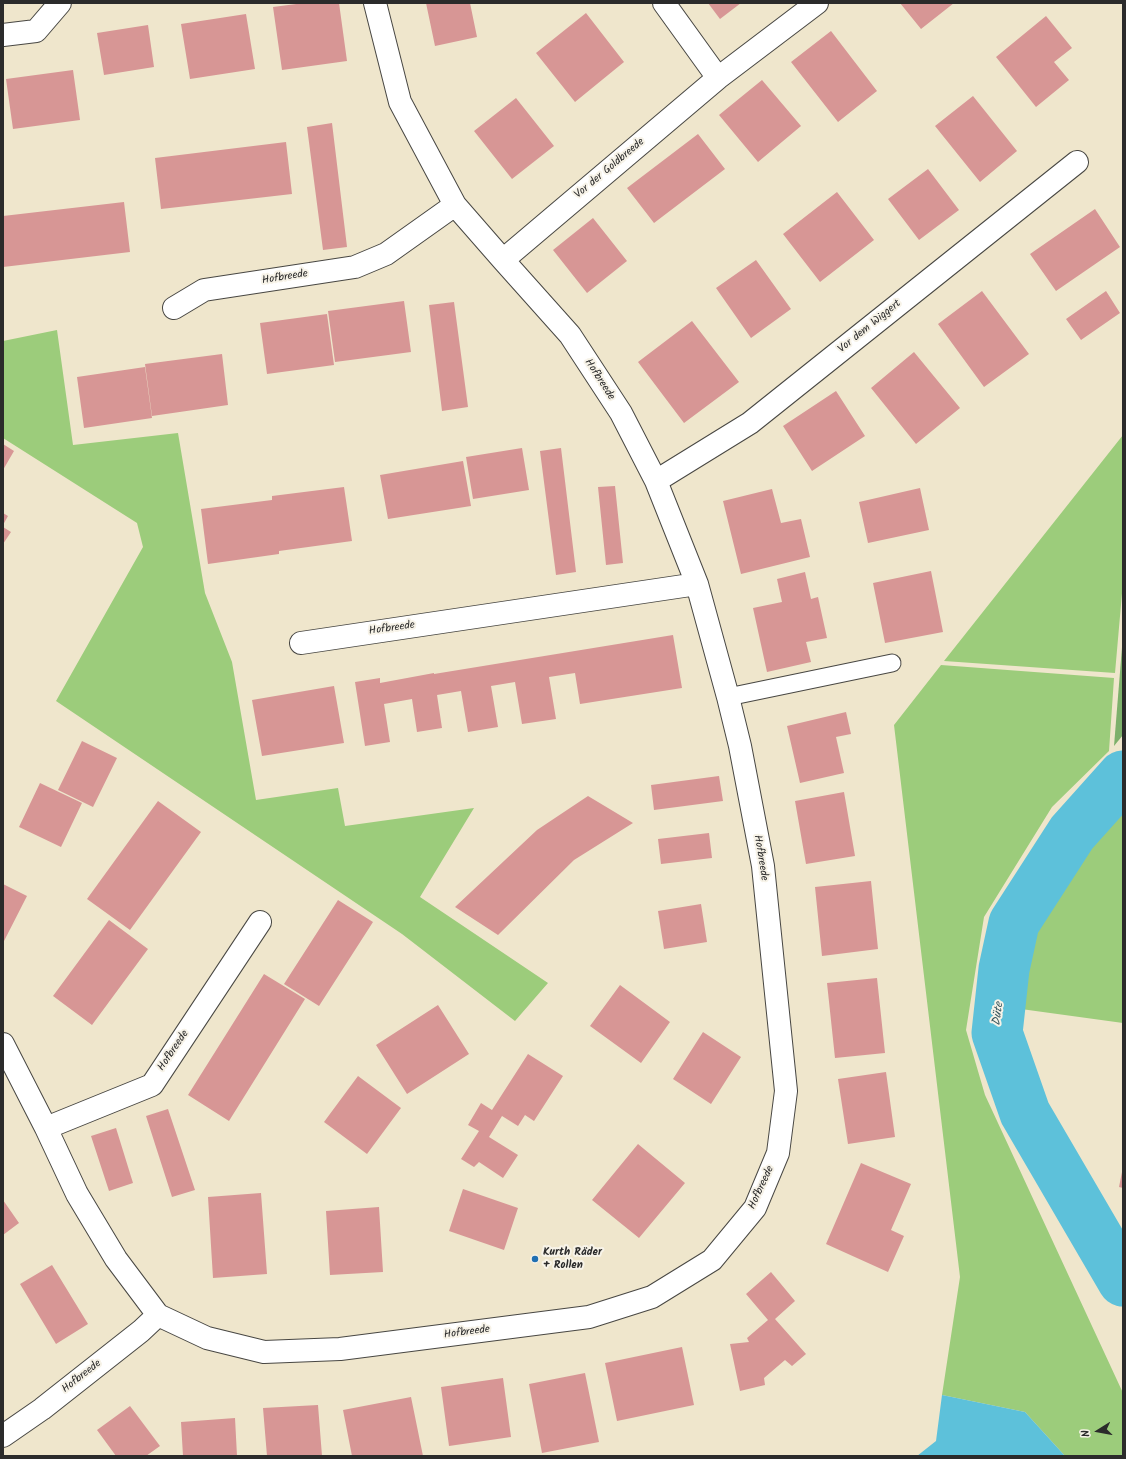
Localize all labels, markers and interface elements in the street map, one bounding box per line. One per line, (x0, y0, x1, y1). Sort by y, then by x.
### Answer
street label: Vor der Goldbreede (572, 136, 648, 202)
street label: Hofbreede (261, 268, 309, 288)
street label: Vor dem Wiggert (836, 298, 904, 356)
street label: Hofbreede (581, 357, 617, 403)
street label: Hofbreede (368, 619, 416, 639)
street label: Hofbreede (750, 834, 770, 882)
water label: Düte (990, 1001, 1008, 1027)
street label: Hofbreede (156, 1028, 192, 1074)
street label: Hofbreede (746, 1164, 778, 1212)
place label: Kurth Räder + Rollen (543, 1246, 602, 1272)
marker: Kurth Räder + Rollen (530, 1254, 540, 1264)
street label: Hofbreede (443, 1324, 491, 1342)
street label: Hofbreede (60, 1358, 104, 1396)
north arrow (1078, 1411, 1118, 1451)
text: N (1077, 1428, 1096, 1438)

